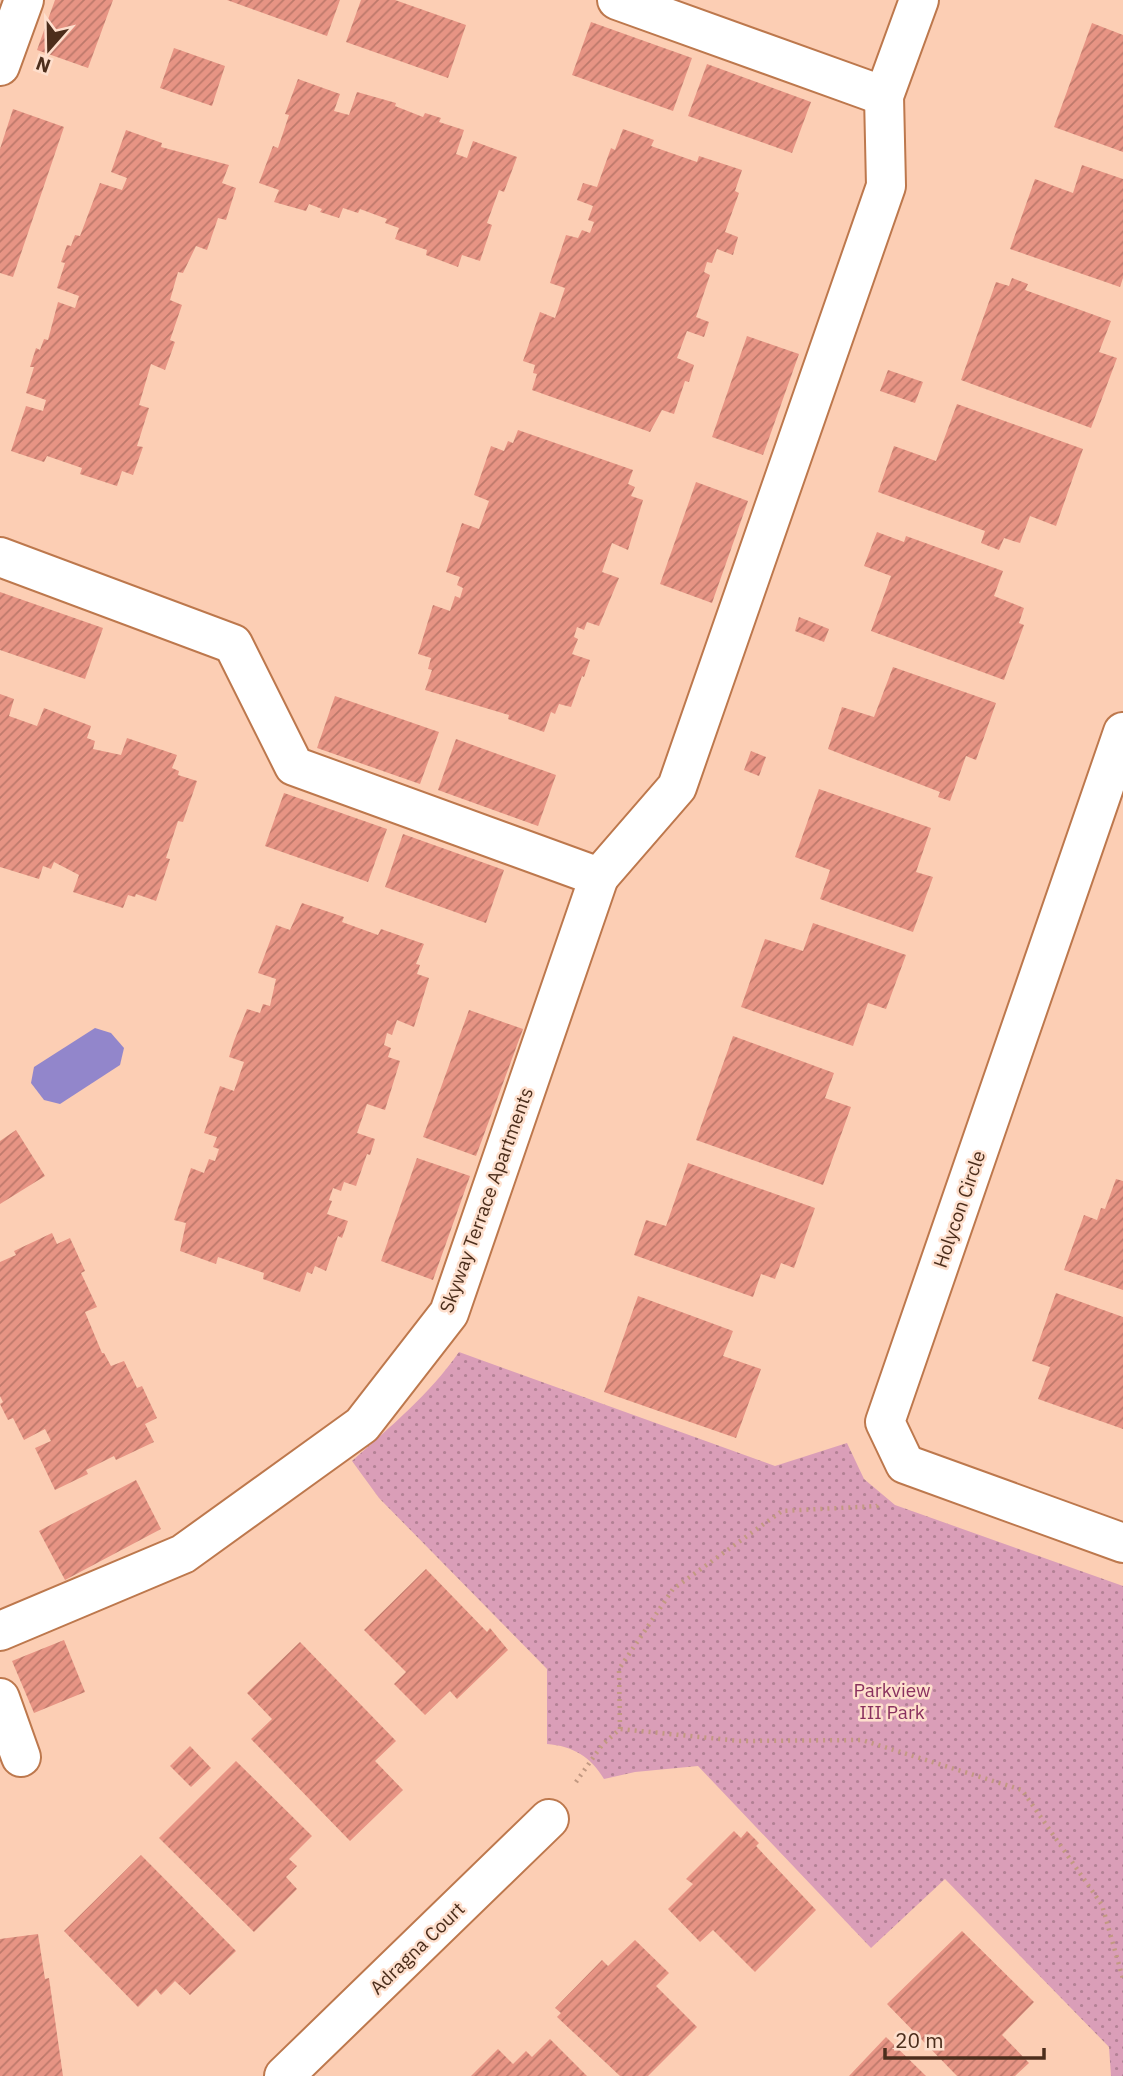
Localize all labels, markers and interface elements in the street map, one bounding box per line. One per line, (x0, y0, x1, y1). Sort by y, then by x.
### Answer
north arrow (14, 14, 84, 84)
text: N (33, 51, 54, 79)
street label: Skyway Terrace Apartments (434, 1084, 538, 1316)
street label: Holycon Circle (928, 1147, 990, 1271)
park label: Parkview III Park (853, 1678, 931, 1724)
street label: Adragna Court (365, 1897, 469, 1999)
scale bar (885, 2016, 1044, 2060)
text: 20 m (895, 2026, 944, 2054)

